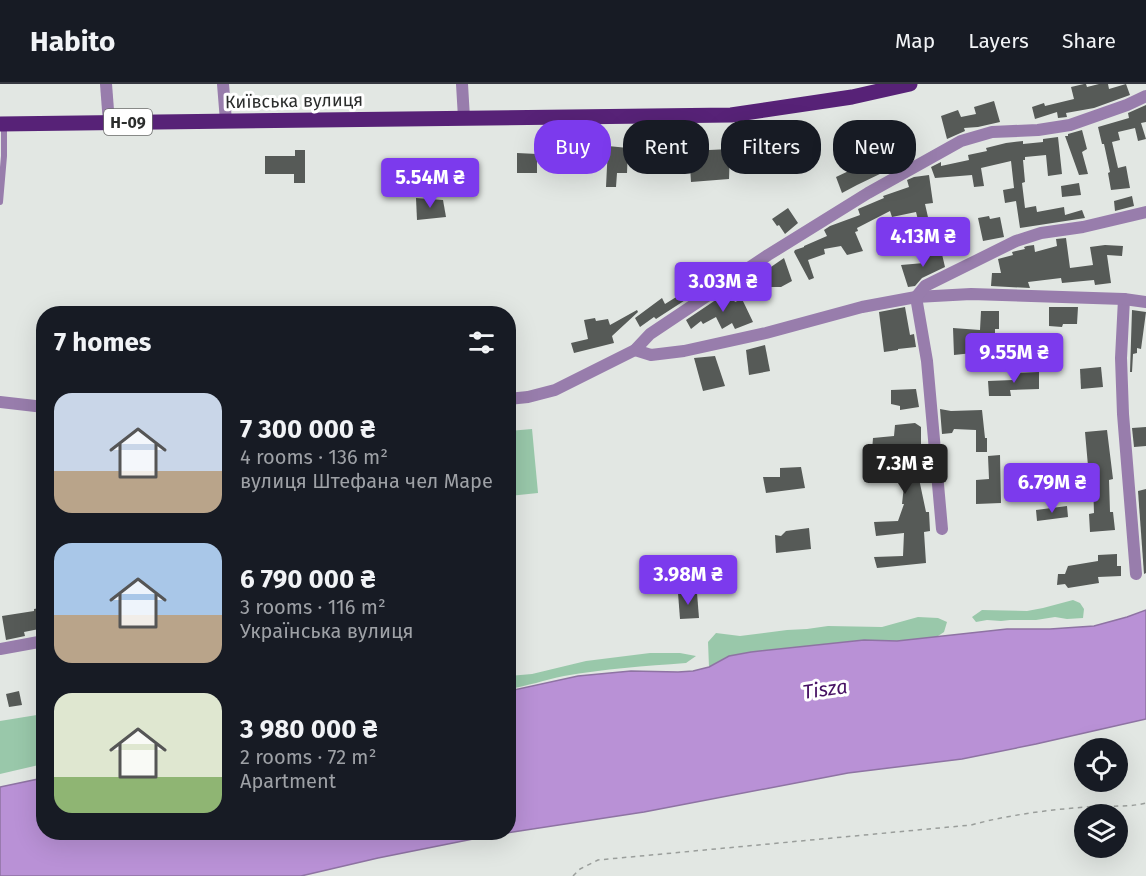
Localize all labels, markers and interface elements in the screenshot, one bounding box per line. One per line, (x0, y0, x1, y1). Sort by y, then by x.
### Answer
text: Habito (30, 25, 115, 58)
text: Map (895, 28, 935, 54)
text: Layers (968, 28, 1029, 54)
text: Share (1062, 28, 1116, 54)
street label: Київська вулиця (225, 89, 363, 113)
road number: Н-09 (104, 109, 152, 135)
chip: Buy (534, 120, 611, 174)
chip: Rent (623, 120, 709, 174)
chip: Filters (721, 120, 821, 174)
chip: New (833, 120, 916, 174)
pin: 5.54M ₴ (375, 158, 485, 209)
text: 5.54M ₴ (395, 165, 465, 189)
pin: 4.13M ₴ (868, 217, 978, 268)
text: 4.13M ₴ (890, 224, 956, 248)
pin: 3.03M ₴ (668, 262, 778, 313)
text: 3.03M ₴ (689, 269, 757, 293)
icon: filters (465, 326, 498, 359)
text: 7 homes (54, 327, 151, 358)
pin: 9.55M ₴ (959, 333, 1069, 384)
text: 9.55M ₴ (979, 340, 1049, 364)
text: 7 300 000 ₴ (240, 414, 375, 445)
icon: home (102, 417, 174, 489)
pin: 7.3M ₴ (856, 444, 954, 495)
text: 4 rooms · 136 m² (240, 445, 388, 469)
text: 7.3M ₴ (877, 451, 933, 475)
pin: 6.79M ₴ (997, 463, 1107, 514)
text: вулиця Штефана чел Маре (240, 469, 493, 493)
text: 6.79M ₴ (1018, 470, 1086, 494)
pin: 3.98M ₴ (633, 555, 743, 606)
text: 3.98M ₴ (653, 562, 723, 586)
text: 6 790 000 ₴ (240, 564, 375, 595)
icon: home (102, 567, 174, 639)
text: 3 rooms · 116 m² (240, 595, 386, 619)
text: Українська вулиця (240, 619, 414, 643)
water label: Tisza (801, 674, 849, 704)
text: 3 980 000 ₴ (240, 714, 377, 745)
icon: home (102, 717, 174, 789)
map controls (1074, 738, 1128, 858)
button: locate (1074, 738, 1128, 792)
text: 2 rooms · 72 m² (240, 745, 376, 769)
text: Apartment (240, 769, 336, 793)
button: layers (1074, 804, 1128, 858)

